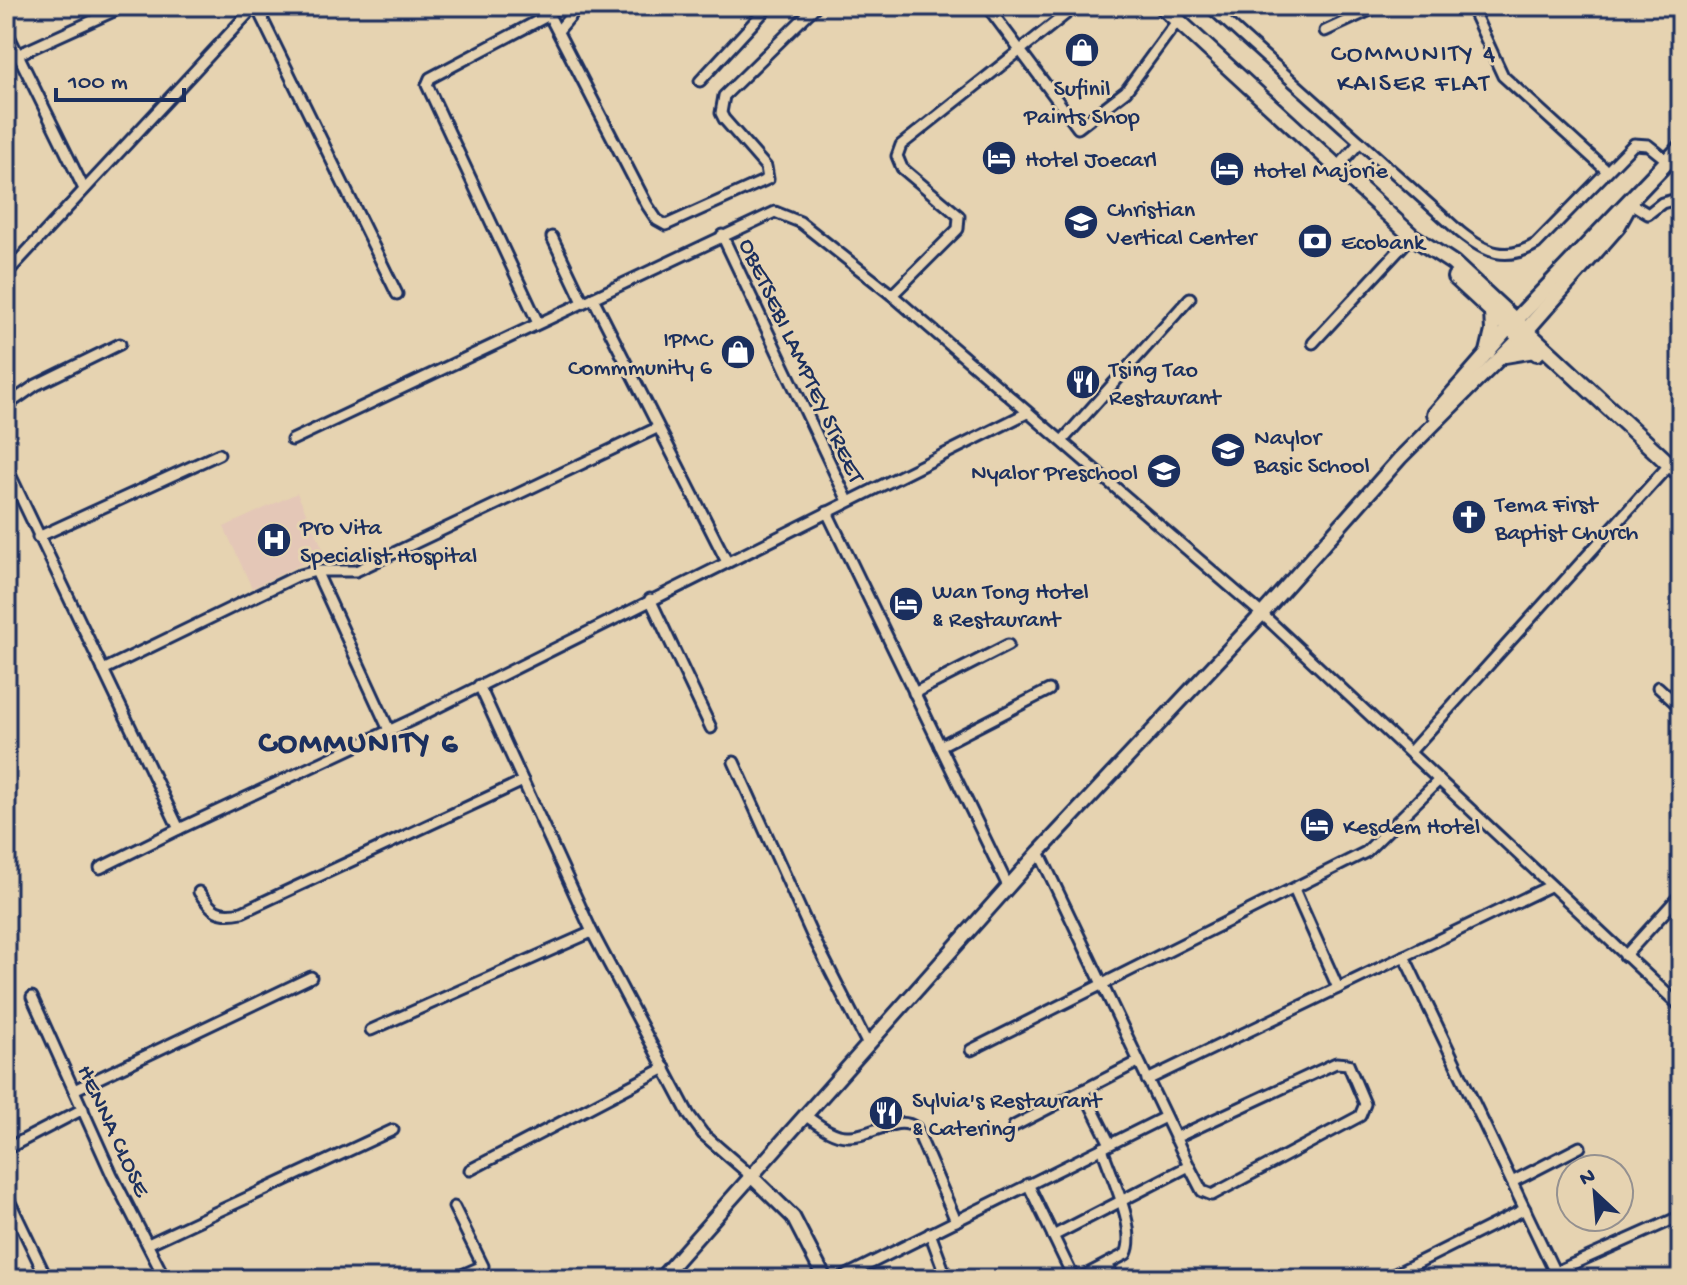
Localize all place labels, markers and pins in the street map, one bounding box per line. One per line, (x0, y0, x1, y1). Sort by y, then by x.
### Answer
shop icon: Sufinil Paints Shop (1063, 31, 1101, 69)
place label: Sufinil Paints Shop (1023, 76, 1140, 133)
hotel icon: Hotel Joecarl (980, 139, 1018, 177)
place label: Hotel Joecarl (1025, 147, 1157, 176)
hotel icon: Hotel Majorie (1208, 150, 1246, 188)
place label: Hotel Majorie (1253, 158, 1388, 187)
place label: Christian Vertical Center (1106, 197, 1259, 254)
school or university icon: Christian Vertical Center (1062, 203, 1100, 241)
bank icon: Ecobank (1296, 222, 1334, 260)
place label: Ecobank (1341, 230, 1427, 259)
place label: IPMC Commmunity 6 (568, 327, 714, 384)
shop icon: IPMC Commmunity 6 (719, 333, 757, 371)
place label: Tsing Tao Restaurant (1107, 357, 1222, 414)
restaurant icon: Tsing Tao Restaurant (1064, 363, 1102, 401)
place label: Naylor Basic School (1253, 425, 1370, 482)
school or university icon: Naylor Basic School (1209, 431, 1247, 469)
school or university icon: Nyalor Preschool (1145, 452, 1183, 490)
place label: Nyalor Preschool (971, 460, 1138, 489)
place label: Tema First Baptist Church (1493, 492, 1639, 549)
church icon: Tema First Baptist Church (1450, 498, 1488, 536)
place label: Pro Vita Specialist Hospital (299, 515, 477, 572)
hospital icon: Pro Vita Specialist Hospital (255, 521, 293, 559)
place label: Wan Tong Hotel & Restaurant (932, 579, 1089, 636)
hotel icon: Wan Tong Hotel & Restaurant (887, 585, 925, 623)
hotel icon: Kesdem Hotel (1298, 806, 1336, 844)
place label: Kesdem Hotel (1343, 814, 1480, 843)
place label: Sylvia's Restaurant & Catering (912, 1088, 1103, 1145)
restaurant icon: Sylvia's Restaurant & Catering (867, 1094, 905, 1132)

